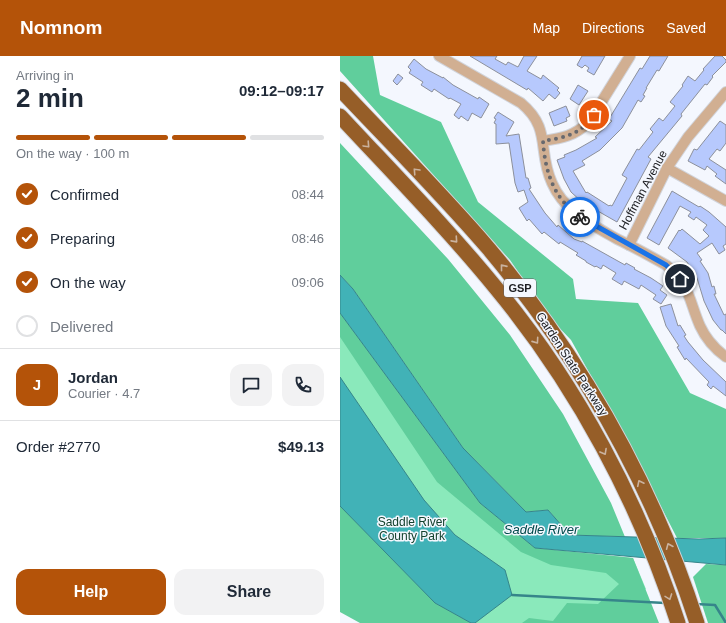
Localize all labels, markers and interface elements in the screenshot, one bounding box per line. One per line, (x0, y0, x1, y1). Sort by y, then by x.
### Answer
text: Nomnom (20, 17, 102, 38)
text: Map (533, 20, 560, 36)
text: Directions (582, 20, 644, 36)
text: Saved (666, 20, 706, 36)
text: Arriving in (16, 68, 74, 83)
text: 09:12–09:17 (239, 82, 324, 99)
text: 2 min (16, 83, 84, 113)
pin (577, 98, 611, 132)
icon: bag (583, 104, 605, 126)
one-way arrow (362, 140, 369, 147)
text: On the way · 100 m (16, 146, 129, 161)
street label: Hoffman Avenue (616, 147, 670, 232)
one-way arrow (414, 168, 421, 176)
icon: check (16, 183, 38, 205)
text: Confirmed (50, 186, 119, 203)
text: 08:44 (291, 187, 324, 202)
courier (560, 197, 600, 237)
icon: bike (569, 206, 591, 228)
icon: check (16, 227, 38, 249)
text: Preparing (50, 230, 115, 247)
text: 08:46 (291, 231, 324, 246)
one-way arrow (451, 235, 458, 243)
pin (663, 262, 697, 296)
one-way arrow (501, 265, 508, 272)
icon: home (669, 268, 691, 290)
icon: check (16, 271, 38, 293)
text: On the way (50, 274, 126, 291)
text: 09:06 (291, 275, 324, 290)
road number: GSP (504, 279, 536, 297)
street label: Garden State Parkway (533, 310, 611, 418)
text: Delivered (50, 318, 113, 335)
one-way arrow (531, 337, 538, 344)
button: chat (230, 364, 272, 406)
button: phone (282, 364, 324, 406)
text: Jordan (68, 369, 118, 386)
text: J (33, 376, 41, 393)
text: Courier · 4.7 (68, 386, 140, 401)
text: Order #2770 (16, 438, 100, 455)
text: $49.13 (278, 438, 324, 455)
one-way arrow (600, 448, 607, 455)
one-way arrow (638, 479, 645, 487)
park label: Saddle River County Park (378, 515, 446, 543)
water label: Saddle River (504, 522, 579, 537)
one-way arrow (665, 542, 673, 549)
button: Help (16, 569, 166, 615)
button: Share (174, 569, 324, 615)
one-way arrow (664, 593, 672, 600)

